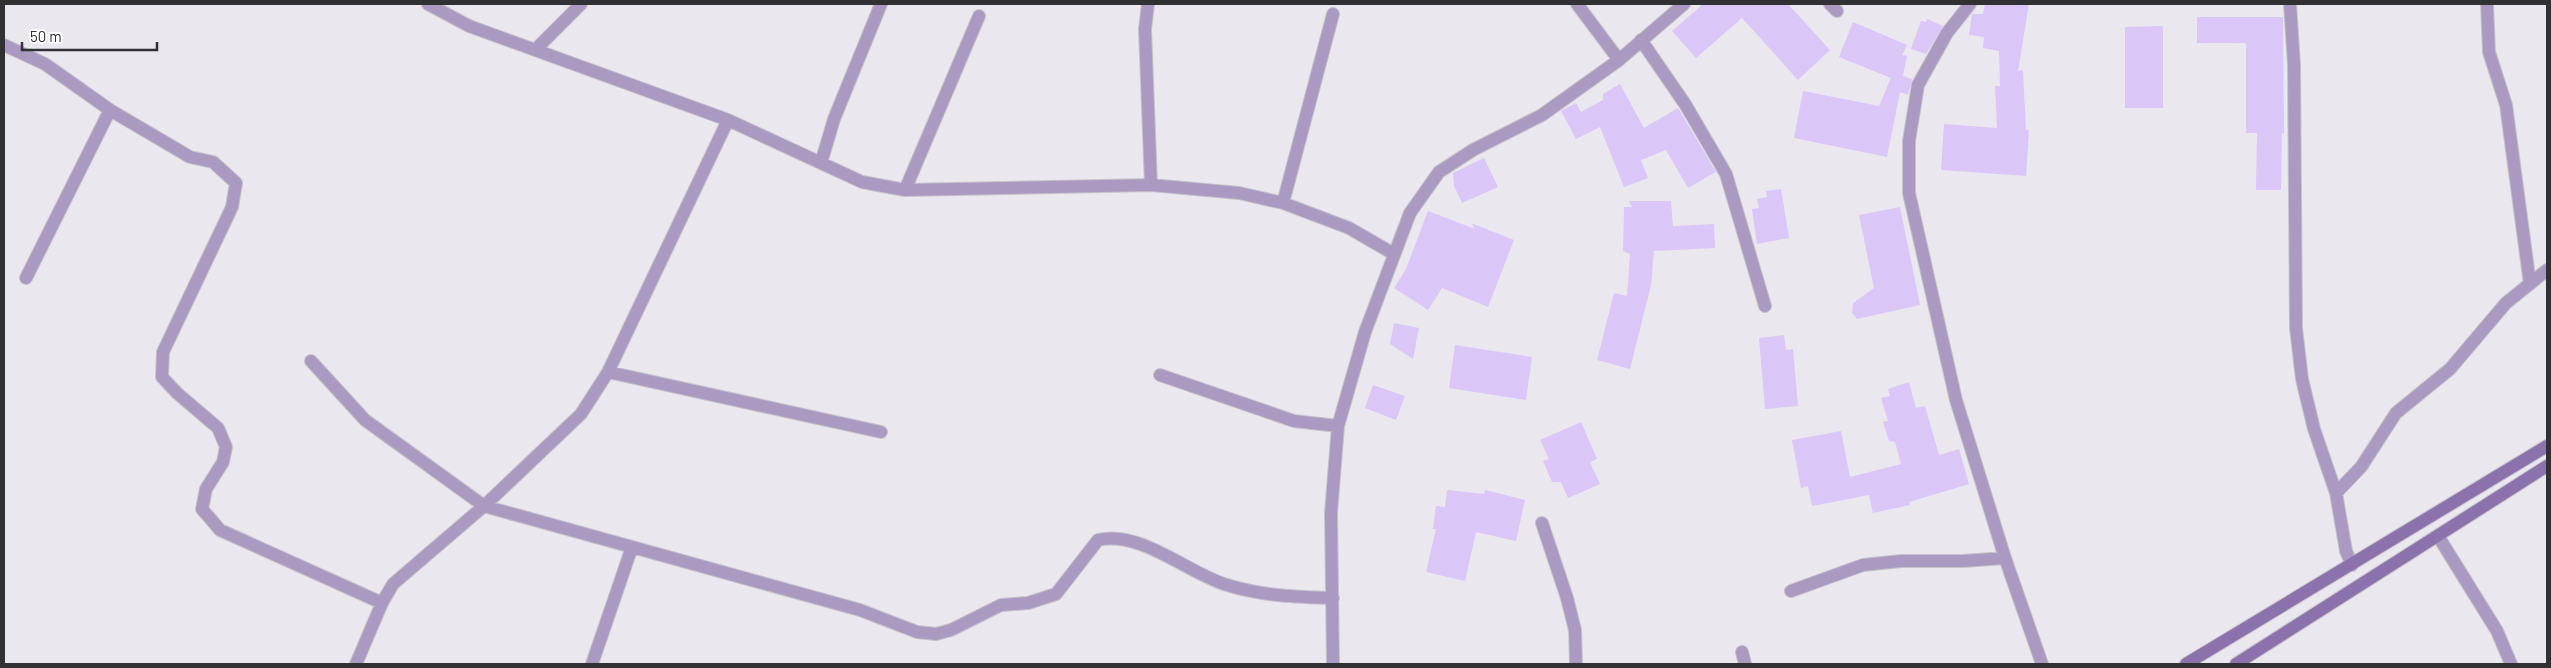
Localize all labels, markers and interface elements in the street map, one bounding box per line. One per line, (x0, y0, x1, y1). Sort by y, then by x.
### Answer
scale bar (22, 20, 158, 52)
text: 50 m (30, 27, 62, 45)

